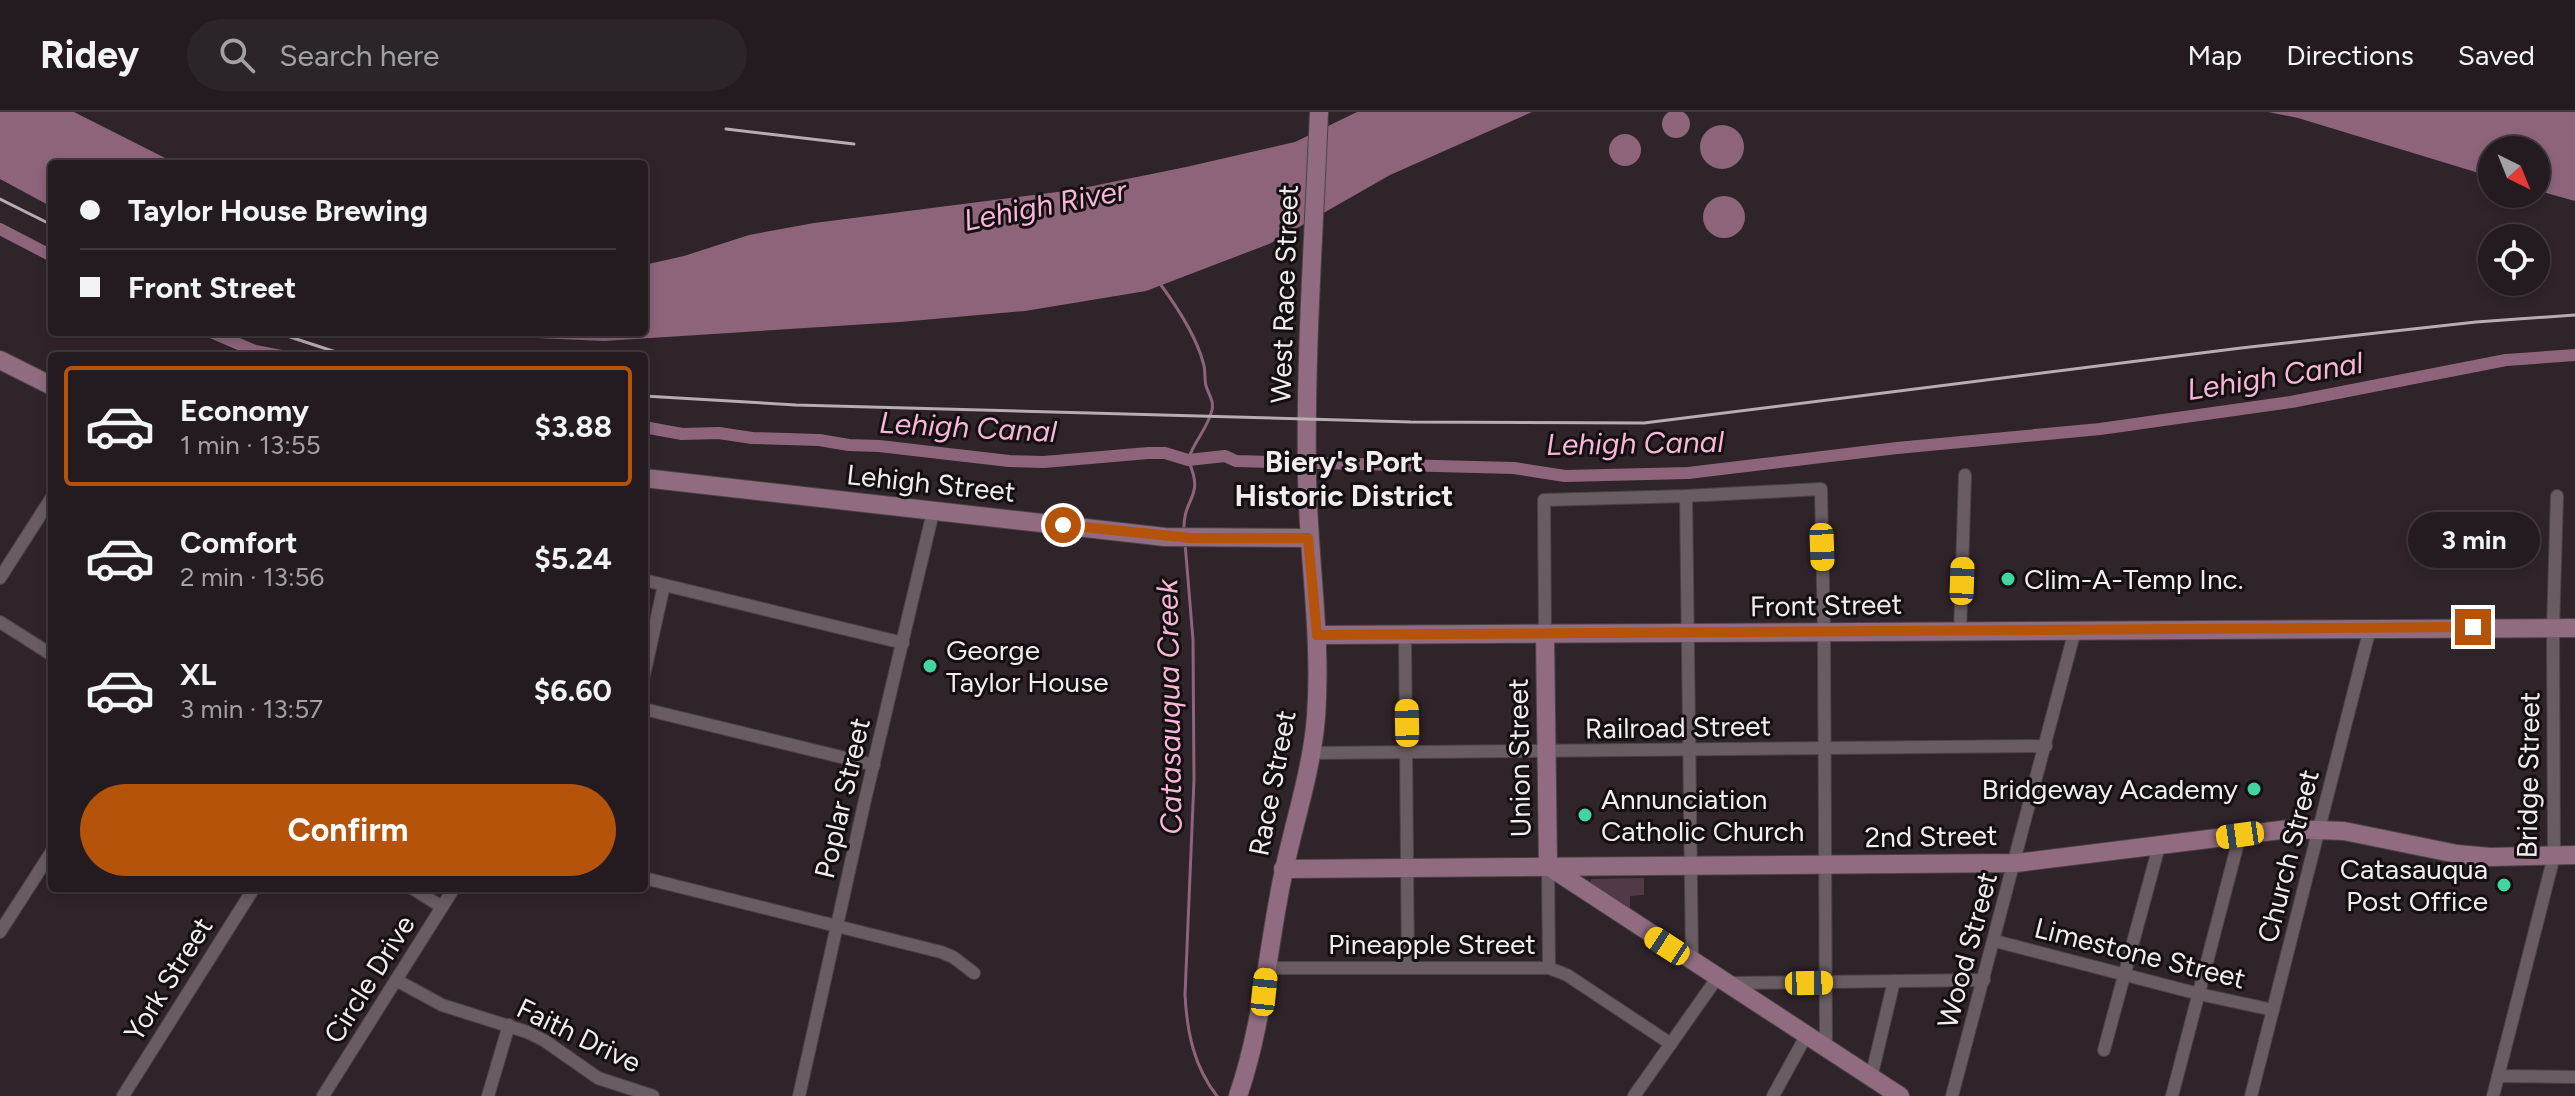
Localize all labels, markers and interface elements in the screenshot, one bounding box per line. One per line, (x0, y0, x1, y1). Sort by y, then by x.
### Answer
search box (187, 19, 747, 91)
text: Ridey (40, 32, 139, 78)
icon: search (215, 33, 259, 77)
text: Search here (279, 37, 439, 74)
text: Map (2188, 38, 2242, 72)
text: Directions (2286, 38, 2414, 72)
text: Saved (2458, 38, 2535, 72)
north arrow (2478, 136, 2550, 208)
map controls (2478, 136, 2550, 296)
water label: Lehigh River (960, 171, 1131, 239)
street label: West Race Street (1263, 184, 1305, 404)
text: Taylor House Brewing (128, 192, 428, 229)
button: locate (2478, 224, 2550, 296)
text: Front Street (128, 269, 296, 306)
water label: Lehigh Canal (2184, 344, 2366, 408)
icon: car (84, 390, 156, 462)
text: Economy (180, 392, 309, 429)
water label: Lehigh Canal (878, 404, 1058, 450)
text: $3.88 (535, 408, 612, 445)
water label: Lehigh Canal (1546, 423, 1725, 463)
text: 1 min · 13:55 (180, 429, 321, 461)
district label: Biery's Port Historic District (1235, 443, 1453, 514)
street label: Lehigh Street (845, 457, 1017, 509)
route start (1045, 507, 1081, 543)
callout: 3 min (2407, 511, 2539, 567)
icon: car (84, 522, 156, 594)
car (1809, 523, 1835, 571)
text: Comfort (180, 524, 298, 561)
text: 3 min (2442, 524, 2506, 556)
text: $5.24 (534, 540, 612, 577)
car (1949, 557, 1975, 605)
text: 2 min · 13:56 (180, 561, 324, 593)
place label: Clim-A-Temp Inc. (2024, 562, 2243, 596)
marker: Clim-A-Temp Inc. (1999, 570, 2017, 588)
water label: Catasauqua Creek (1148, 577, 1190, 835)
street label: Front Street (1750, 587, 1902, 623)
route end (2455, 609, 2491, 645)
place label: George Taylor House (946, 633, 1109, 699)
icon: car (84, 654, 156, 726)
text: XL (180, 656, 216, 693)
marker: George Taylor House (921, 657, 939, 675)
text: $6.60 (534, 672, 612, 709)
street label: Union Street (1501, 678, 1537, 838)
street label: Bridge Street (2510, 691, 2546, 859)
text: 3 min · 13:57 (180, 693, 323, 725)
car (1395, 699, 1419, 747)
street label: Race Street (1241, 707, 1303, 859)
street label: Railroad Street (1585, 708, 1771, 746)
street label: Poplar Street (807, 714, 877, 882)
street label: Church Street (2250, 766, 2326, 946)
place label: Bridgeway Academy (1982, 772, 2238, 806)
marker: Bridgeway Academy (2245, 780, 2263, 798)
place label: Annunciation Catholic Church (1601, 782, 1804, 848)
button: Confirm (80, 784, 616, 876)
marker: Annunciation Catholic Church (1576, 806, 1594, 824)
street label: 2nd Street (1864, 818, 1998, 854)
car (2215, 820, 2265, 850)
place label: Catasauqua Post Office (2340, 852, 2488, 918)
street label: Wood Street (1930, 868, 2004, 1032)
marker: Catasauqua Post Office (2495, 876, 2513, 894)
street label: Circle Drive (316, 909, 422, 1049)
street label: Limestone Street (2031, 910, 2249, 996)
street label: York Street (117, 911, 219, 1047)
car (1640, 923, 1694, 969)
street label: Pineapple Street (1328, 927, 1536, 961)
car (1250, 967, 1278, 1017)
car (1785, 971, 1833, 995)
street label: Faith Drive (511, 990, 647, 1080)

